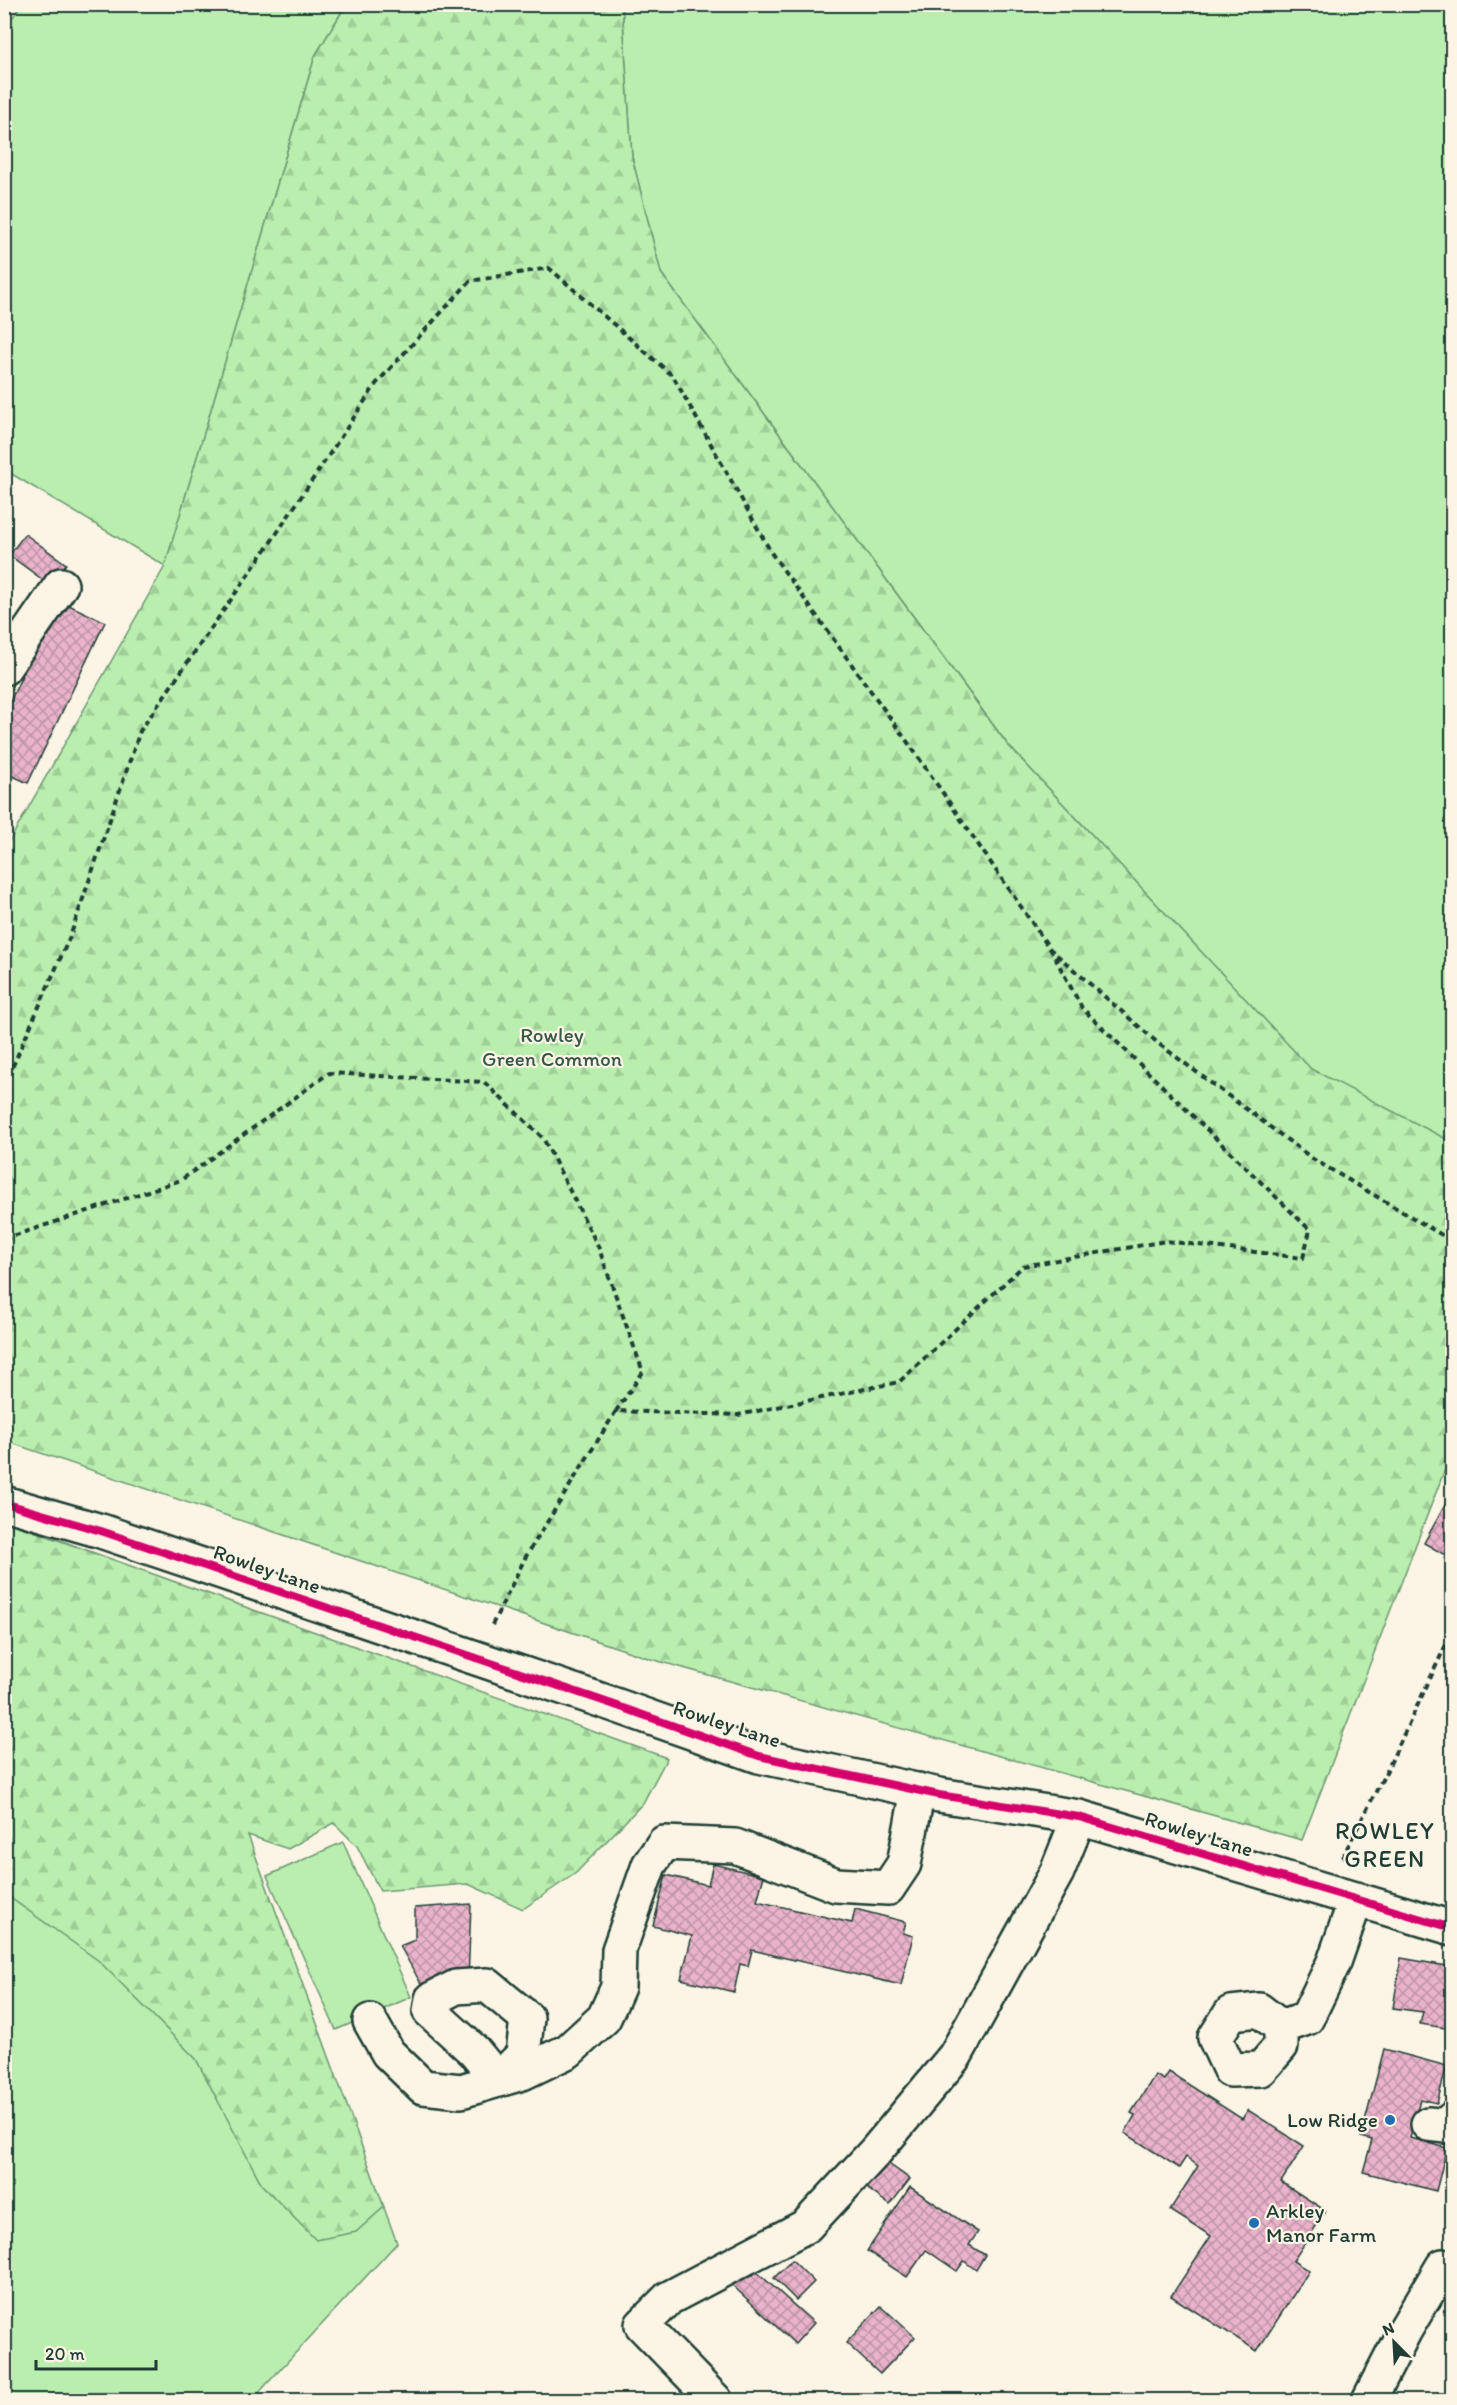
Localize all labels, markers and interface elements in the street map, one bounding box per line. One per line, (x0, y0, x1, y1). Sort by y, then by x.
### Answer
park label: Rowley Green Common (482, 1022, 622, 1071)
street label: Rowley Lane (210, 1539, 324, 1599)
street label: Rowley Lane (670, 1694, 784, 1753)
street label: Rowley Lane (1142, 1805, 1256, 1862)
district label: ROWLEY GREEN (1335, 1816, 1435, 1873)
place label: Low Ridge (1287, 2107, 1378, 2132)
marker: Low Ridge (1383, 2113, 1397, 2127)
place label: Arkley Manor Farm (1266, 2198, 1377, 2247)
marker: Arkley Manor Farm (1247, 2216, 1261, 2230)
north arrow (1364, 2312, 1424, 2372)
text: N (1379, 2318, 1397, 2340)
scale bar (36, 2333, 156, 2371)
text: 20 m (45, 2343, 85, 2365)

